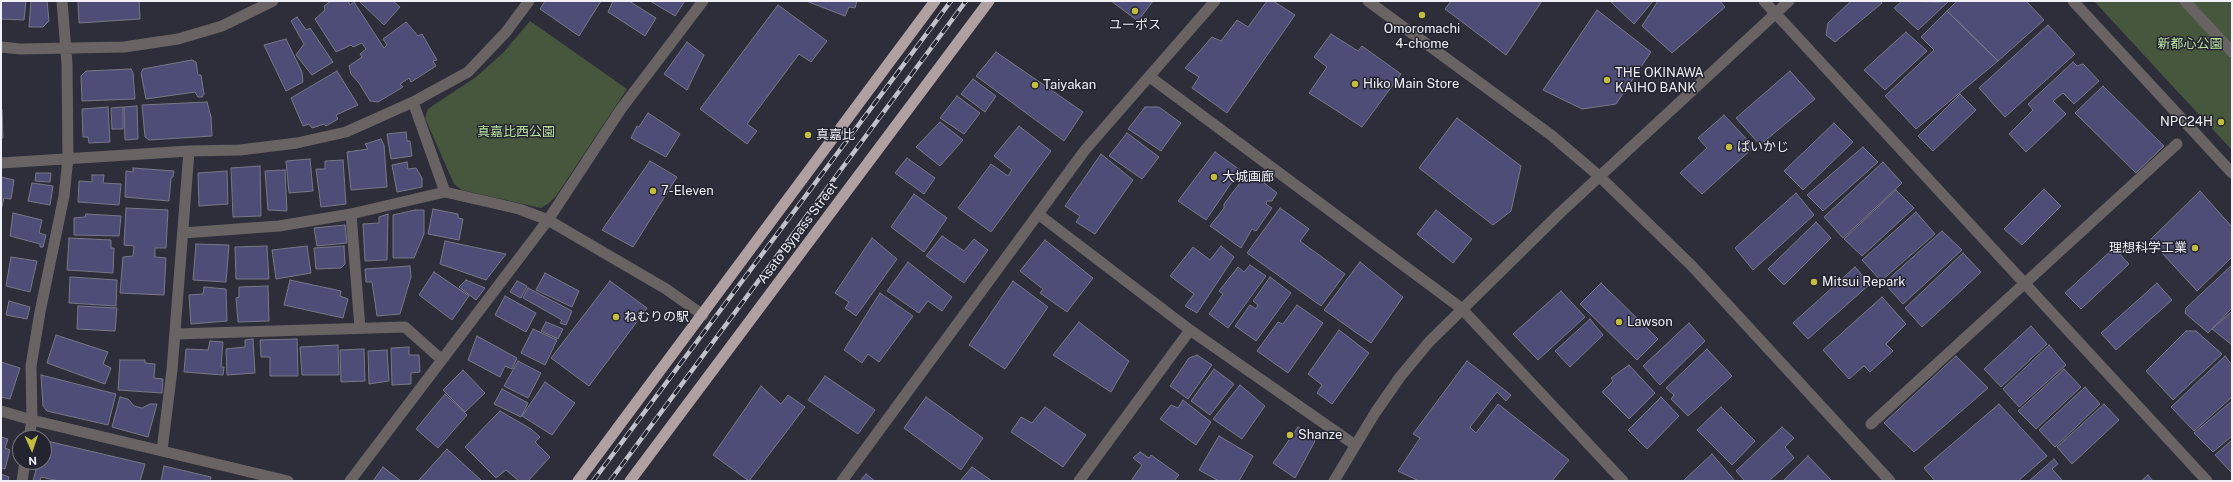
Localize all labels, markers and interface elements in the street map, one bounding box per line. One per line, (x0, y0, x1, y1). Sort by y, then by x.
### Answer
marker: ユーポス (1130, 6, 1140, 16)
marker: Omoromachi 4-chome (1417, 10, 1427, 20)
place label: ユーポス (1109, 17, 1161, 33)
place label: Omoromachi 4-chome (1384, 21, 1460, 52)
park label: 新都心公園 (2158, 36, 2222, 52)
place label: THE OKINAWA KAIHO BANK (1615, 65, 1704, 96)
marker: THE OKINAWA KAIHO BANK (1602, 75, 1612, 85)
place label: Hiko Main Store (1363, 76, 1459, 92)
place label: Taiyakan (1043, 77, 1096, 93)
marker: Hiko Main Store (1350, 79, 1360, 89)
marker: Taiyakan (1030, 80, 1040, 90)
place label: NPC24H (2160, 114, 2213, 130)
marker: NPC24H (2216, 117, 2226, 127)
park label: 真嘉比西公園 (477, 124, 555, 140)
place label: 真嘉比 (816, 127, 855, 143)
marker: 真嘉比 (803, 130, 813, 140)
place label: ぱいかじ (1737, 139, 1789, 155)
marker: ぱいかじ (1724, 142, 1734, 152)
place label: 大城画廊 (1222, 169, 1274, 185)
marker: 大城画廊 (1209, 172, 1219, 182)
street label: Asato Bypass Street (755, 179, 841, 287)
place label: 7-Eleven (661, 183, 714, 199)
marker: 7-Eleven (648, 186, 658, 196)
place label: 理想科学工業 (2109, 240, 2187, 256)
marker: 理想科学工業 (2190, 243, 2200, 253)
place label: Mitsui Repark (1822, 274, 1906, 290)
marker: Mitsui Repark (1809, 277, 1819, 287)
place label: ねむりの駅 (624, 309, 689, 325)
marker: ねむりの駅 (611, 312, 621, 322)
place label: Lawson (1627, 314, 1673, 330)
marker: Lawson (1614, 317, 1624, 327)
place label: Shanze (1298, 427, 1342, 443)
north arrow (12, 430, 52, 470)
marker: Shanze (1285, 430, 1295, 440)
text: N (28, 455, 37, 467)

